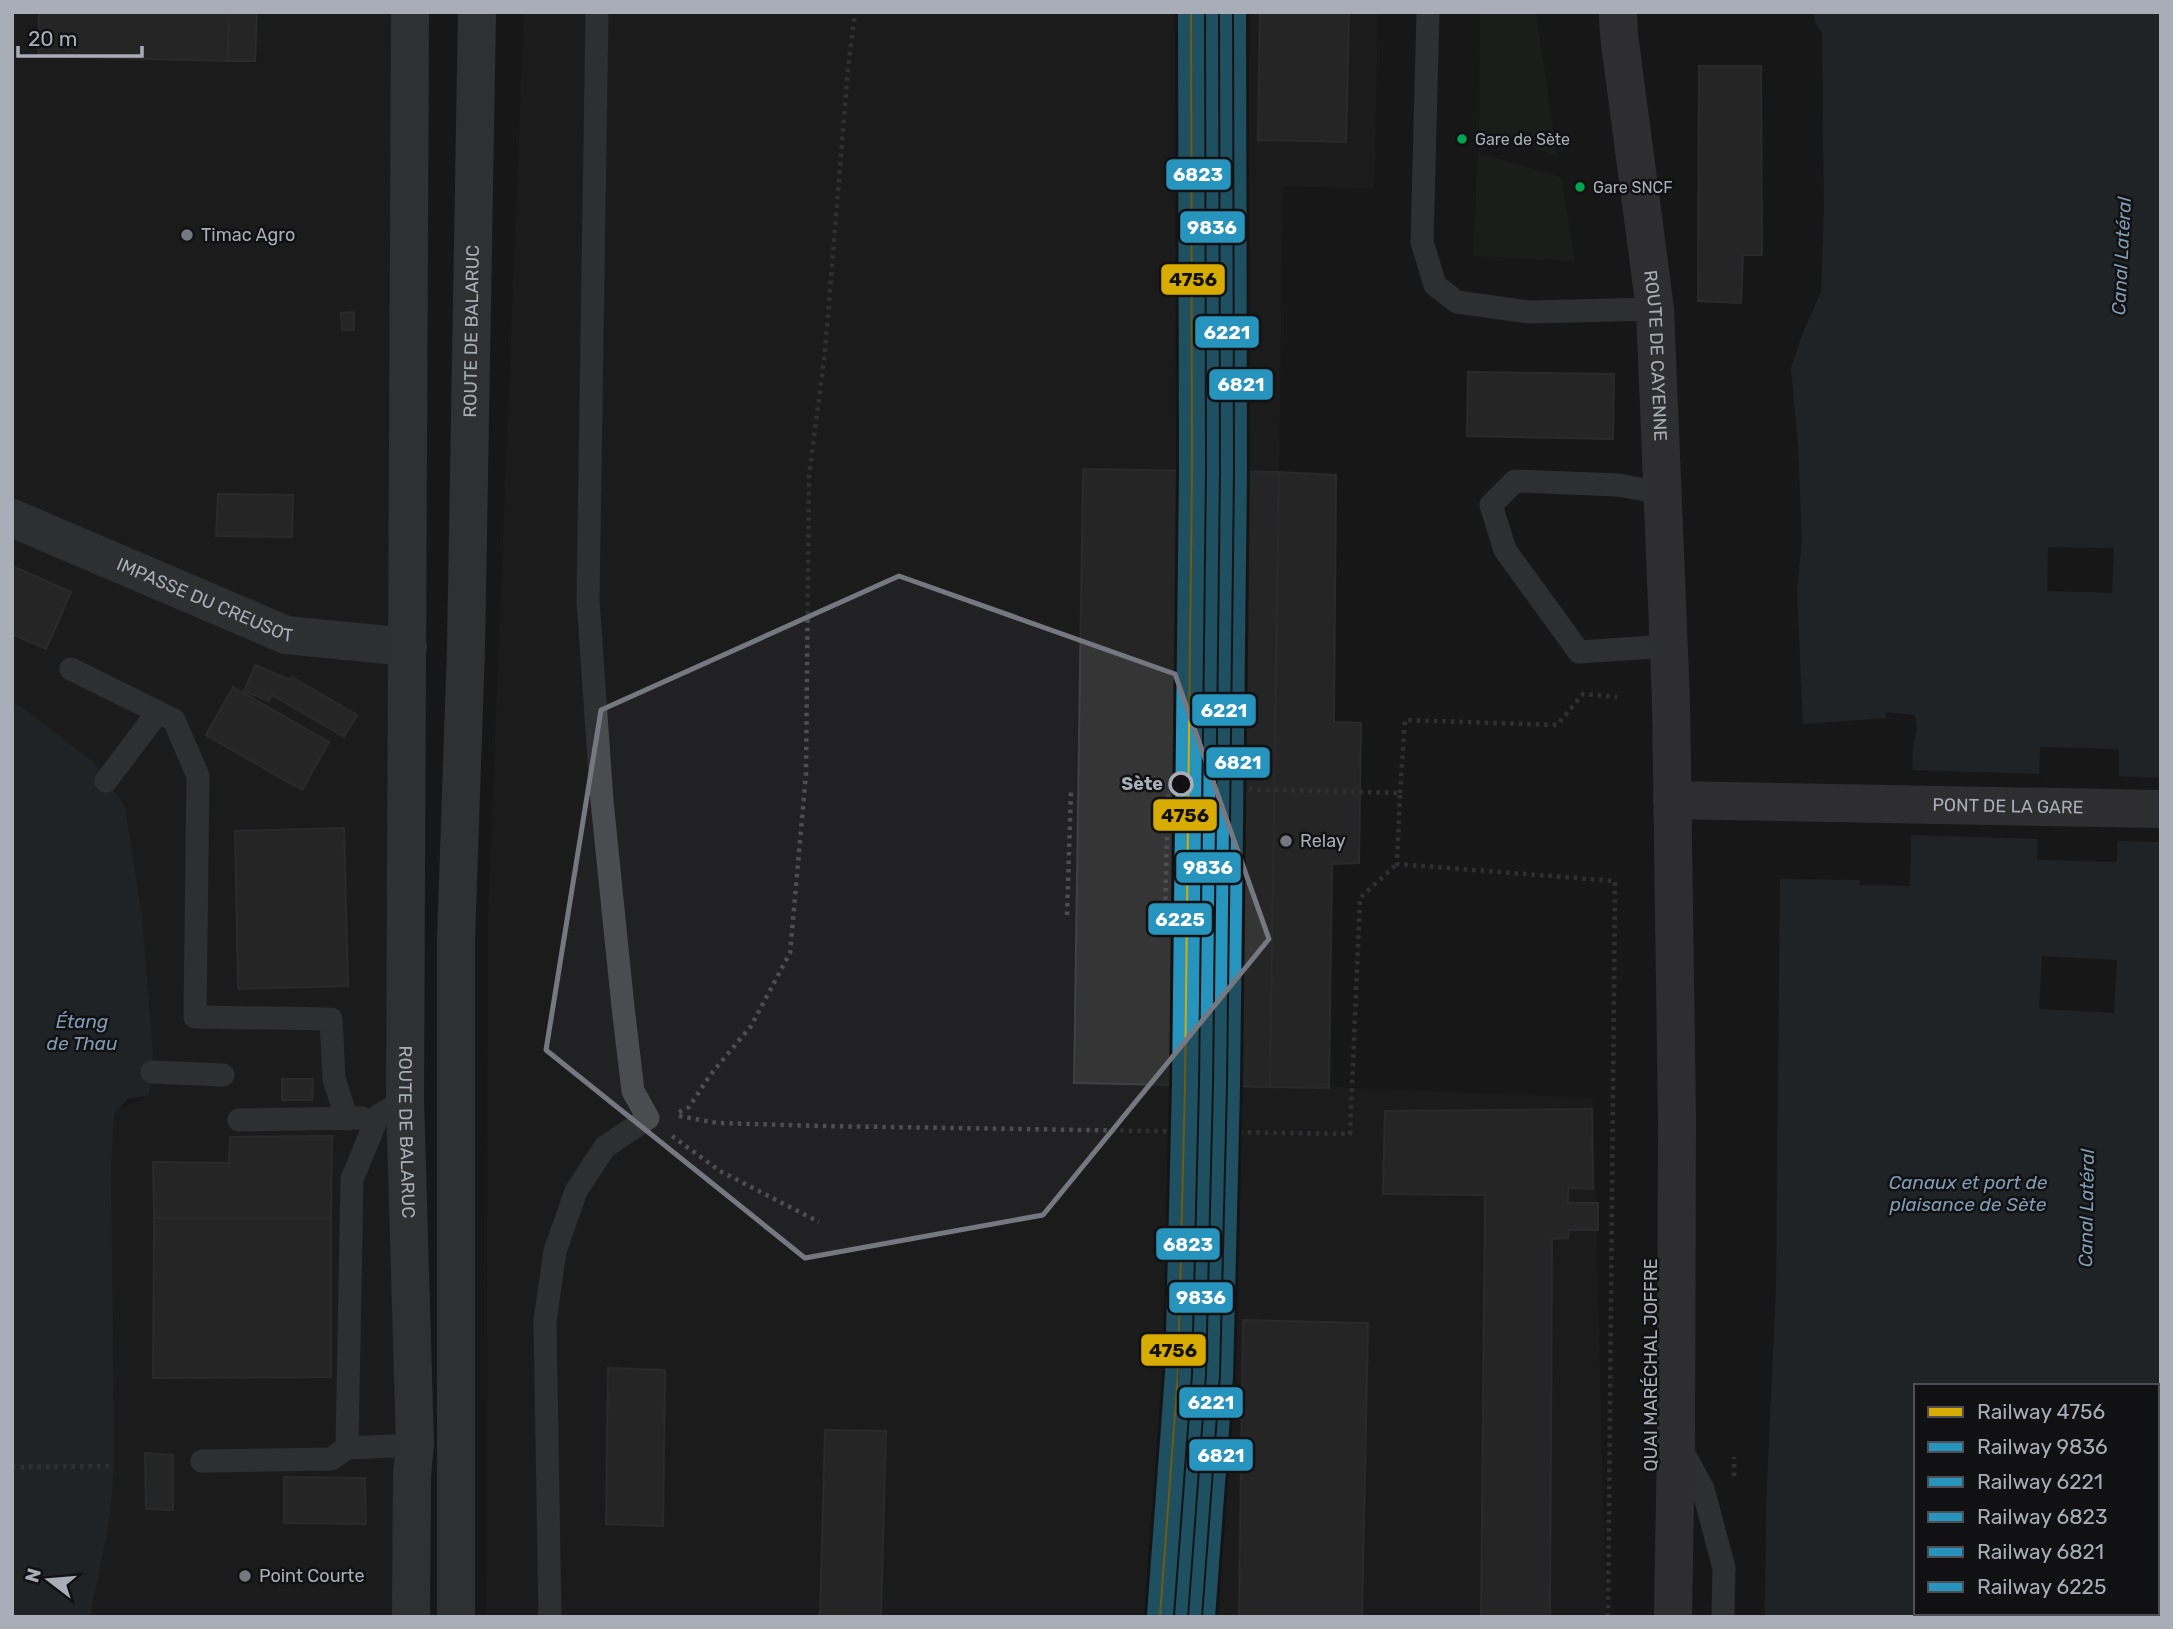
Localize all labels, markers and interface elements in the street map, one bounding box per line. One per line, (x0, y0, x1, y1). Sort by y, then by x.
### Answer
scale bar (18, 14, 142, 58)
text: 20 m (28, 26, 77, 51)
place label: Gare de Sète (1475, 130, 1570, 149)
marker: Gare de Sète (1455, 132, 1469, 146)
line badge: 6823 (1165, 158, 1232, 191)
text: 6823 (1173, 163, 1223, 186)
place label: Gare SNCF (1593, 178, 1673, 197)
marker: Gare SNCF (1573, 180, 1587, 194)
water label: Canal Latéral (2107, 196, 2136, 316)
line badge: 9836 (1179, 210, 1246, 244)
text: 9836 (1187, 216, 1237, 239)
place label: Timac Agro (201, 224, 295, 246)
marker: Timac Agro (179, 227, 195, 243)
street label: ROUTE DE BALARUC (459, 245, 484, 418)
line badge: 4756 (1160, 263, 1226, 296)
text: 4756 (1169, 268, 1217, 291)
street label: ROUTE DE CAYENNE (1639, 269, 1671, 442)
line badge: 6221 (1194, 315, 1260, 349)
text: 6221 (1204, 321, 1250, 344)
line badge: 6821 (1208, 368, 1274, 401)
text: 6821 (1217, 373, 1265, 396)
street label: IMPASSE DU CREUSOT (113, 553, 294, 647)
line badge: 6221 (1191, 693, 1257, 727)
text: 6221 (1201, 699, 1247, 722)
line badge: 6821 (1205, 746, 1271, 779)
text: 6821 (1214, 751, 1262, 774)
marker: Sète (1169, 772, 1193, 796)
place label: Sète (1121, 773, 1163, 795)
street label: PONT DE LA GARE (1932, 794, 2084, 819)
line badge: 4756 (1152, 798, 1218, 832)
text: 4756 (1161, 804, 1209, 827)
place label: Relay (1300, 830, 1346, 852)
marker: Relay (1278, 833, 1294, 849)
line badge: 9836 (1175, 851, 1242, 884)
text: 9836 (1183, 856, 1233, 879)
line badge: 6225 (1147, 902, 1213, 936)
text: 6225 (1155, 908, 1205, 931)
water label: Étang de Thau (47, 1010, 117, 1055)
street label: ROUTE DE BALARUC (394, 1046, 419, 1219)
water label: Canal Latéral (2074, 1148, 2099, 1267)
water label: Canaux et port de plaisance de Sète (1889, 1171, 2048, 1216)
line badge: 6823 (1155, 1227, 1221, 1261)
text: 6823 (1163, 1233, 1213, 1256)
street label: QUAI MARÉCHAL JOFFRE (1640, 1258, 1662, 1472)
line badge: 9836 (1168, 1281, 1234, 1314)
text: 9836 (1176, 1286, 1226, 1309)
line badge: 4756 (1140, 1333, 1207, 1367)
text: 4756 (1149, 1339, 1197, 1362)
legend (1914, 1384, 2159, 1615)
line badge: 6221 (1178, 1386, 1244, 1419)
text: 6221 (1188, 1391, 1234, 1414)
text: Railway 4756 (1977, 1399, 2105, 1424)
text: Railway 9836 (1977, 1434, 2108, 1459)
line badge: 6821 (1188, 1438, 1254, 1472)
text: 6821 (1197, 1444, 1245, 1467)
text: Railway 6221 (1977, 1469, 2103, 1494)
text: Railway 6823 (1977, 1504, 2108, 1529)
text: Railway 6821 (1977, 1539, 2104, 1564)
north arrow (14, 1545, 84, 1615)
place label: Point Courte (259, 1565, 364, 1587)
text: N (20, 1566, 46, 1585)
marker: Point Courte (237, 1568, 253, 1584)
text: Railway 6225 (1977, 1574, 2106, 1599)

